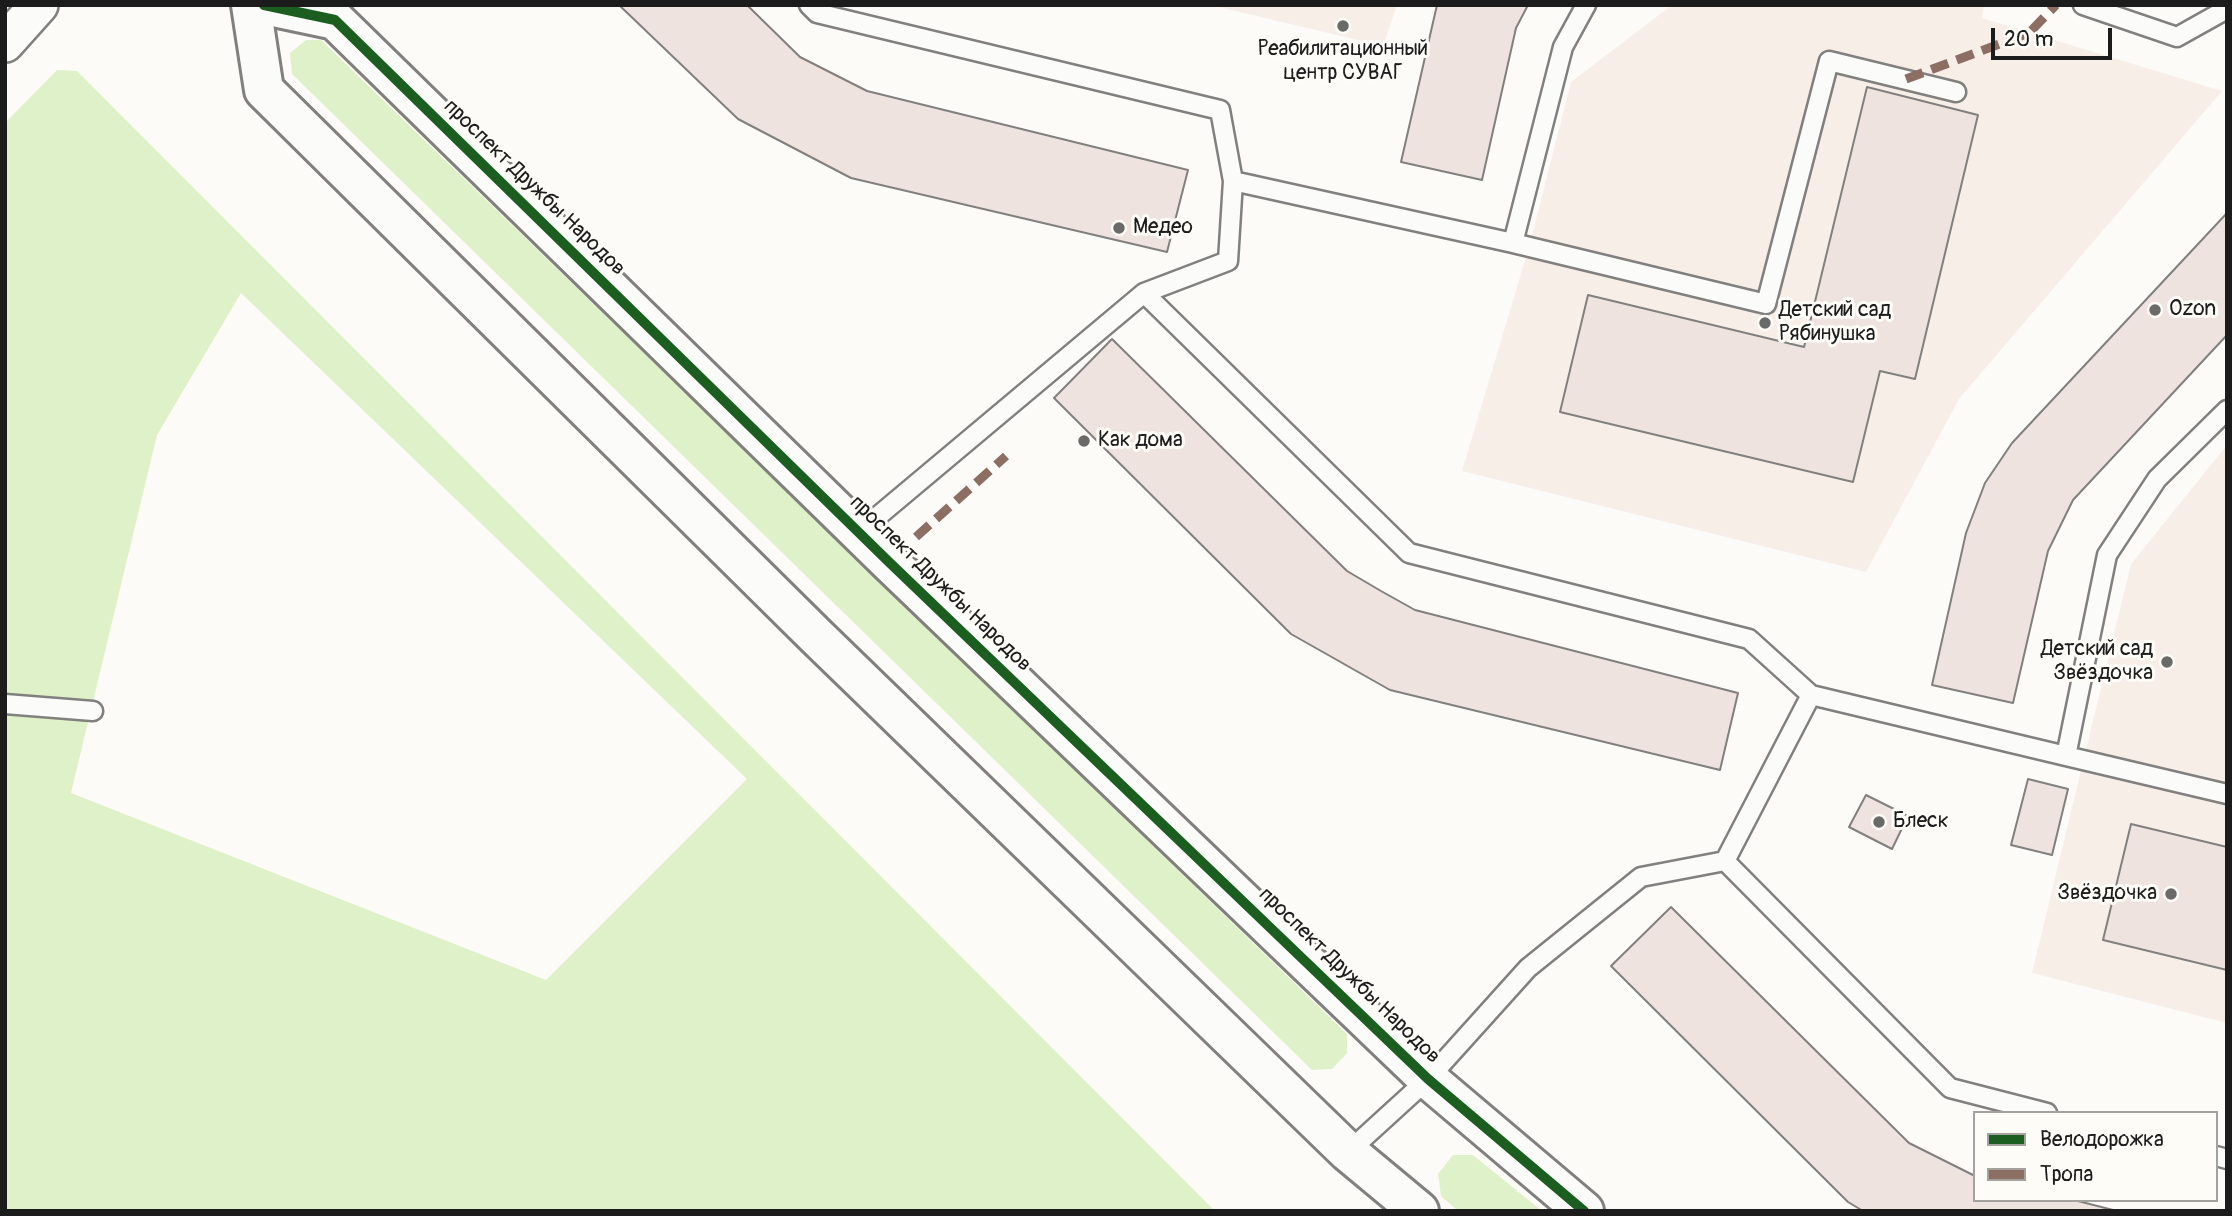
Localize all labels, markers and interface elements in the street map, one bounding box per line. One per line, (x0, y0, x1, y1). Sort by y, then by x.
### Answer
scale bar (1994, 14, 2115, 58)
marker: Реабилитационный центр СУВАГ (1335, 18, 1351, 34)
text: 20 m (2004, 26, 2053, 53)
place label: Реабилитационный центр СУВАГ (1258, 37, 1428, 87)
street label: проспект Дружбы Народов (438, 95, 630, 281)
place label: Медео (1133, 215, 1193, 241)
marker: Медео (1111, 220, 1127, 236)
place label: Ozon (2169, 297, 2216, 323)
place label: Детский сад Рябинушка (1779, 298, 1891, 348)
marker: Ozon (2147, 302, 2163, 318)
marker: Детский сад Рябинушка (1757, 315, 1773, 331)
place label: Как дома (1098, 428, 1183, 454)
marker: Как дома (1076, 433, 1092, 449)
street label: проспект Дружбы Народов (844, 491, 1036, 677)
place label: Детский сад Звёздочка (2041, 637, 2153, 687)
marker: Детский сад Звёздочка (2159, 654, 2175, 670)
place label: Блеск (1893, 809, 1949, 835)
marker: Блеск (1871, 814, 1887, 830)
place label: Звёздочка (2058, 881, 2157, 907)
street label: проспект Дружбы Народов (1253, 883, 1445, 1069)
marker: Звёздочка (2163, 886, 2179, 902)
legend (1973, 1111, 2218, 1202)
text: Велодорожка (2040, 1126, 2164, 1153)
text: Тропа (2040, 1161, 2093, 1188)

